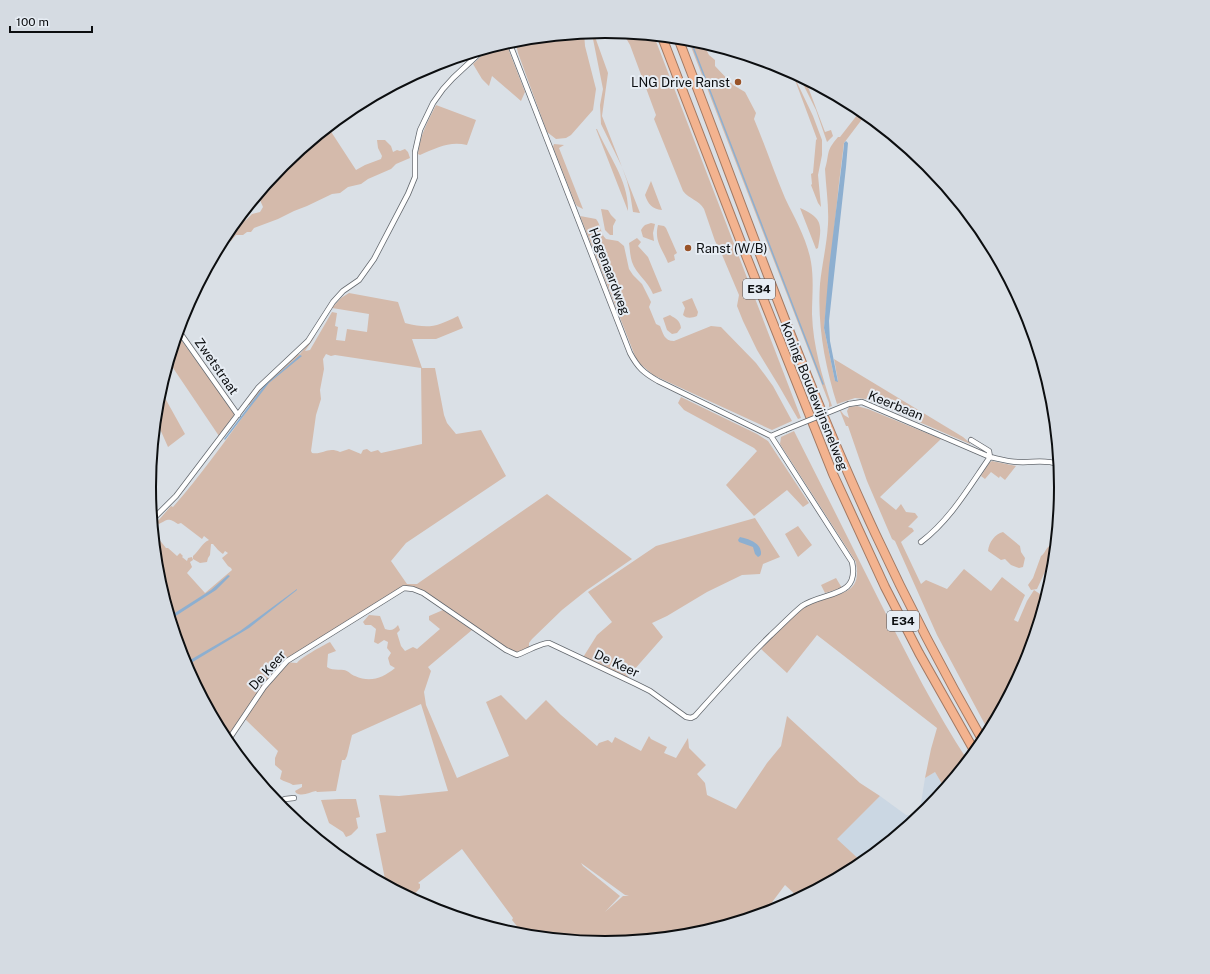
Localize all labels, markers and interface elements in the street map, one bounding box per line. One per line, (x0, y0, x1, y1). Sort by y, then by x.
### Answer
scale bar (10, 8, 92, 34)
text: 100 m (16, 15, 49, 29)
place label: LNG Drive Ranst (631, 75, 730, 90)
marker: LNG Drive Ranst (733, 77, 743, 87)
street label: Hogenaardweg (586, 225, 633, 317)
place label: Ranst (W/B) (696, 241, 767, 256)
marker: Ranst (W/B) (683, 243, 693, 253)
road number: E34 (743, 279, 775, 299)
street label: Koning Boudewijnsnelweg (778, 320, 851, 473)
street label: Zwetstraat (192, 335, 242, 397)
street label: Keerbaan (866, 388, 925, 423)
road number: E34 (887, 611, 919, 631)
street label: De Keer (592, 647, 642, 680)
street label: De Keer (246, 648, 289, 693)

